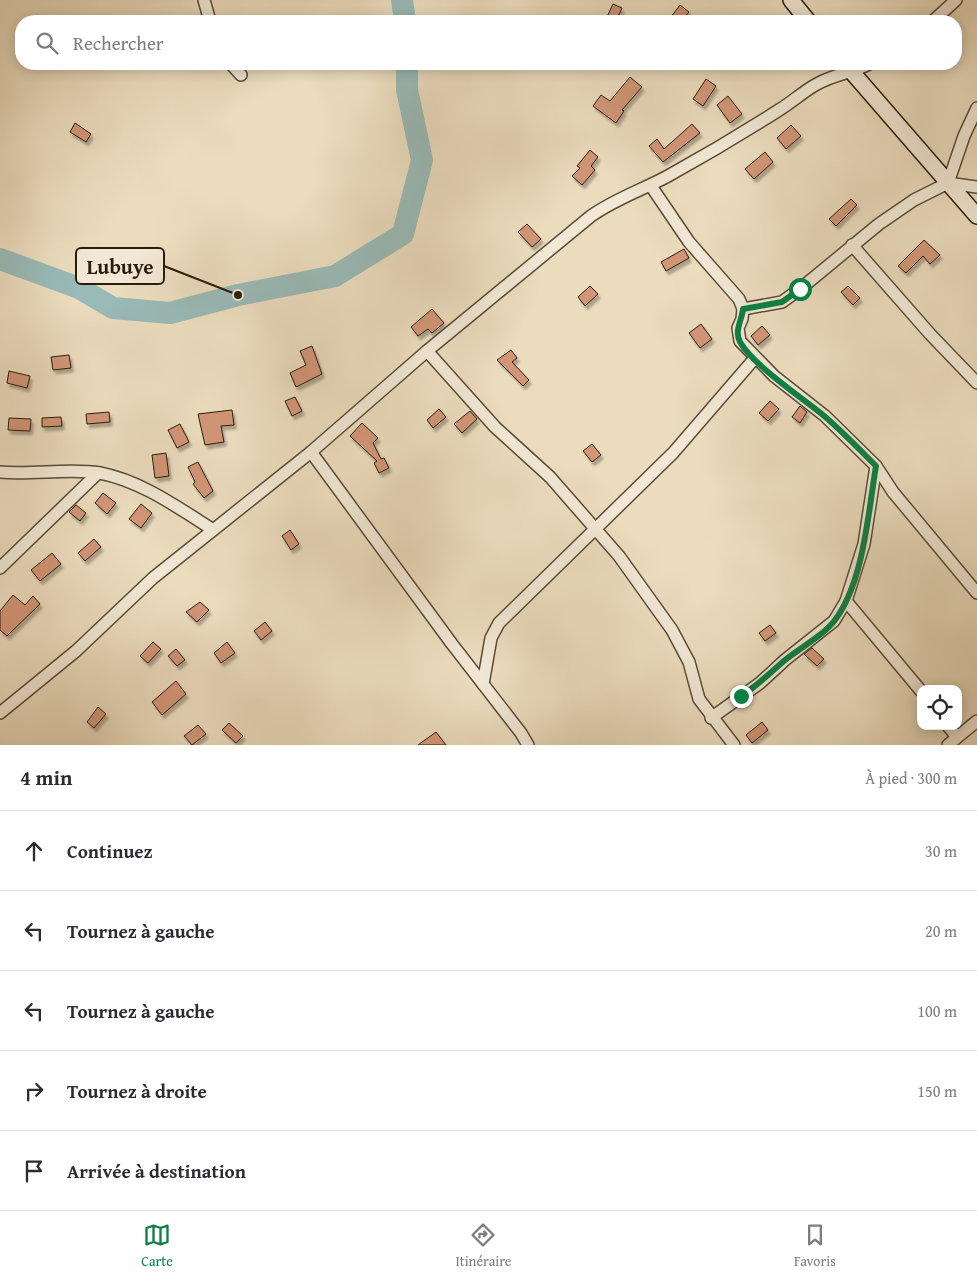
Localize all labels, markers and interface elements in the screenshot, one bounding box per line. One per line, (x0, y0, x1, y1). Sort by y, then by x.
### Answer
search box (15, 15, 962, 70)
icon: search (33, 29, 61, 57)
text: Rechercher (73, 29, 164, 57)
callout: Lubuye (76, 248, 164, 284)
text: Lubuye (86, 251, 154, 282)
route start (789, 278, 812, 301)
route end (730, 685, 753, 708)
map controls (917, 685, 962, 730)
button: locate (917, 685, 962, 730)
text: 4 min (20, 762, 72, 793)
text: À pied · 300 m (865, 766, 957, 790)
icon: ahead (20, 837, 48, 865)
text: Continuez (67, 837, 153, 865)
text: 30 m (925, 839, 957, 863)
icon: left (20, 917, 48, 945)
text: Tournez à gauche (67, 917, 215, 945)
text: 20 m (925, 919, 957, 943)
icon: left (20, 997, 48, 1025)
text: Tournez à gauche (67, 997, 215, 1025)
text: 100 m (917, 999, 957, 1023)
icon: right (20, 1077, 48, 1105)
text: Tournez à droite (67, 1077, 207, 1105)
text: 150 m (917, 1079, 957, 1103)
icon: arrive (20, 1157, 48, 1185)
text: Arrivée à destination (67, 1157, 246, 1185)
tab: Carte (141, 1221, 173, 1271)
tab: Itinéraire (455, 1221, 511, 1271)
tab: Favoris (794, 1221, 836, 1271)

